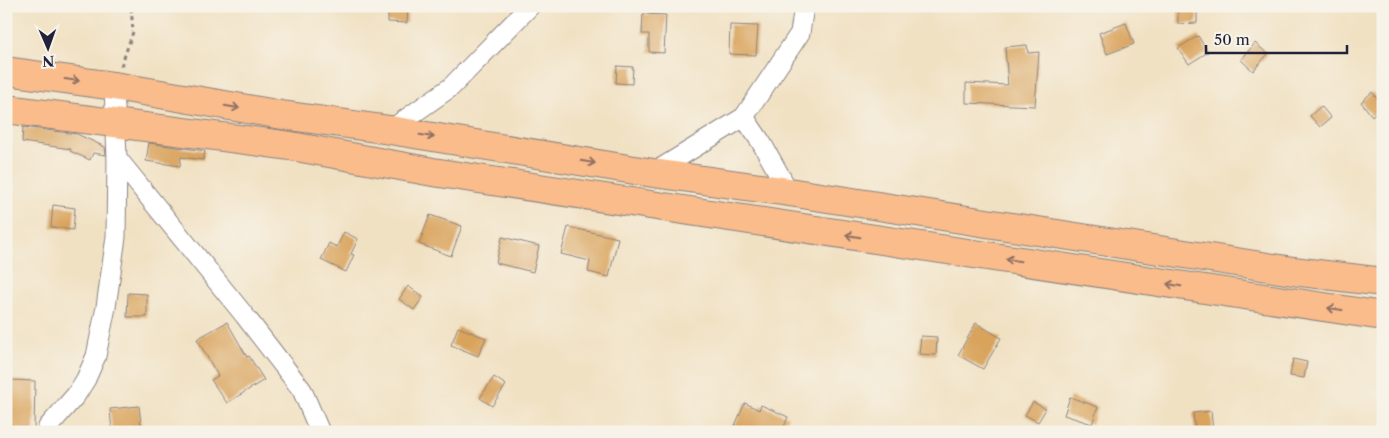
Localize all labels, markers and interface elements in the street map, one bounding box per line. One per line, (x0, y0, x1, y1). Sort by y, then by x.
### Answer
north arrow (22, 22, 72, 72)
scale bar (1206, 22, 1348, 54)
text: 50 m (1214, 30, 1250, 49)
text: N (42, 52, 55, 70)
one-way arrow (64, 75, 80, 85)
one-way arrow (224, 102, 240, 112)
one-way arrow (419, 132, 435, 142)
one-way arrow (579, 157, 595, 167)
one-way arrow (845, 230, 861, 240)
one-way arrow (1006, 255, 1022, 265)
one-way arrow (1166, 280, 1182, 290)
one-way arrow (1327, 304, 1343, 314)

